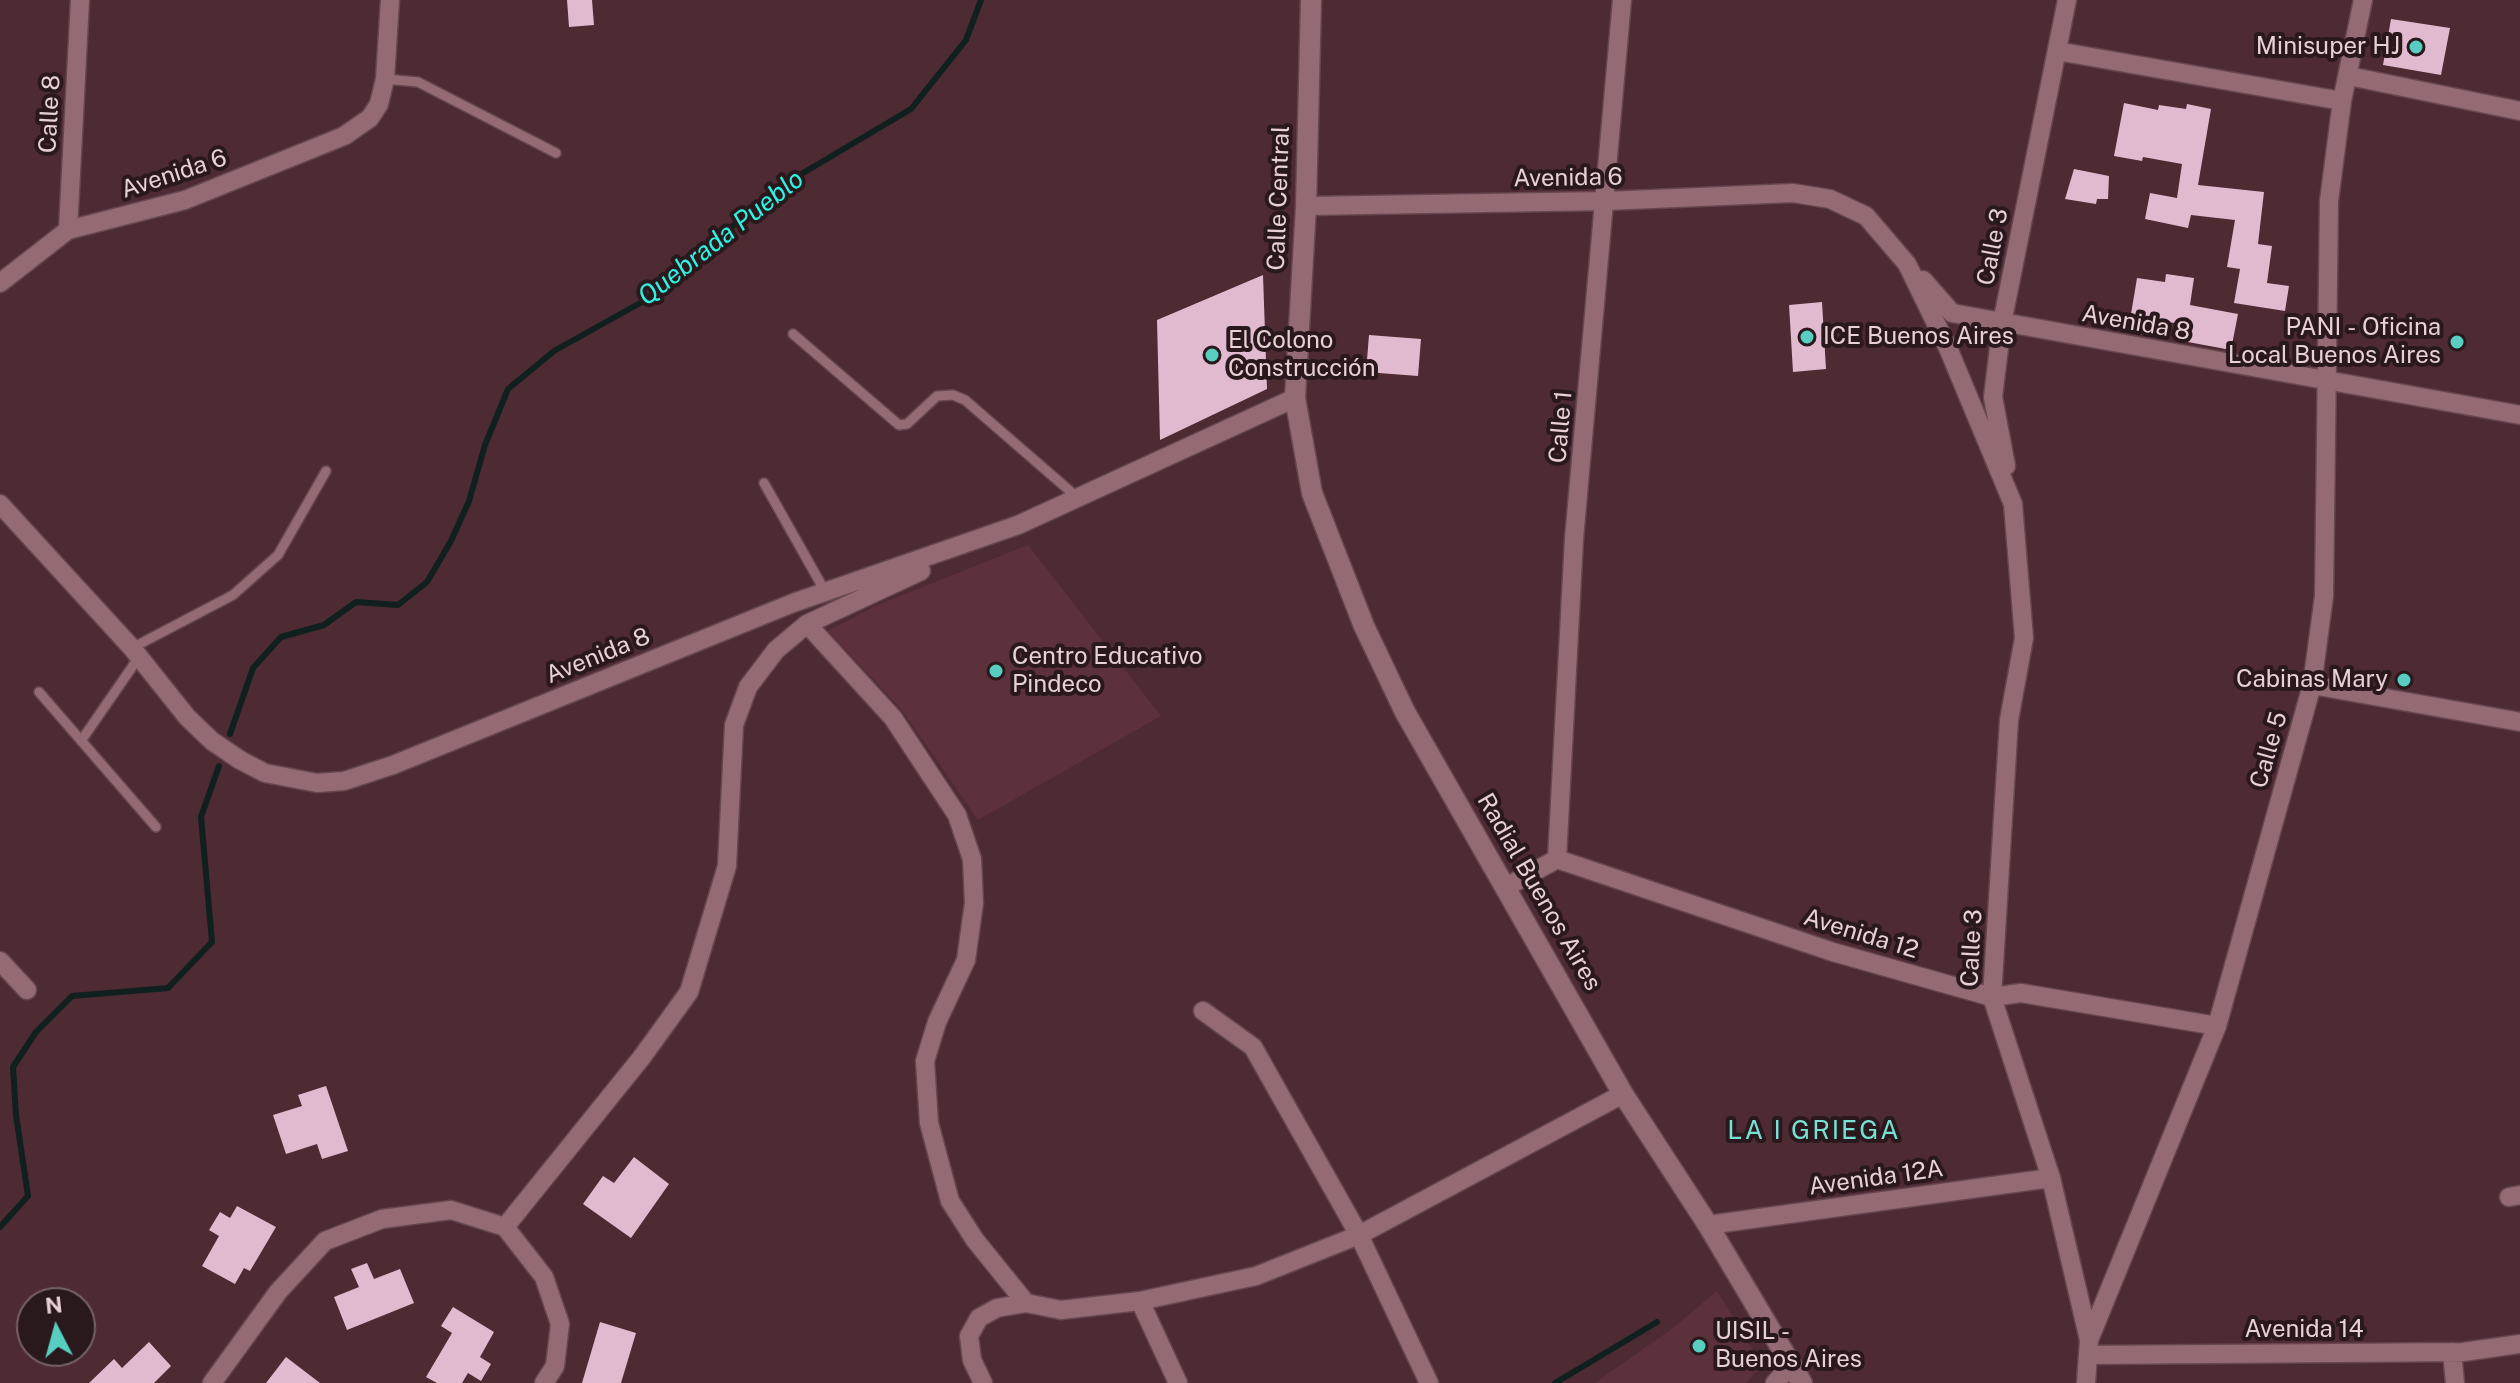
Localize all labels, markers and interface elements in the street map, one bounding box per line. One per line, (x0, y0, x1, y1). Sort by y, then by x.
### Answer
place label: Minisuper HJ (2256, 33, 2400, 61)
marker: Minisuper HJ (2407, 38, 2425, 56)
street label: Calle 8 (34, 74, 66, 154)
street label: Calle Central (1262, 125, 1296, 271)
street label: Avenida 6 (118, 143, 230, 205)
street label: Avenida 6 (1513, 163, 1623, 193)
water label: Quebrada Pueblo (632, 164, 810, 312)
street label: Calle 3 (1971, 206, 2015, 288)
street label: Avenida 8 (2079, 299, 2193, 347)
place label: PANI - Oficina Local Buenos Aires (2228, 314, 2441, 370)
place label: ICE Buenos Aires (1823, 323, 2014, 351)
place label: El Colono Construcción (1228, 327, 1376, 383)
marker: ICE Buenos Aires (1798, 328, 1816, 346)
marker: PANI - Oficina Local Buenos Aires (2448, 333, 2466, 351)
marker: El Colono Construcción (1203, 346, 1221, 364)
street label: Calle 1 (1543, 390, 1579, 464)
street label: Avenida 8 (542, 622, 654, 690)
place label: Centro Educativo Pindeco (1012, 643, 1203, 699)
marker: Centro Educativo Pindeco (987, 662, 1005, 680)
place label: Cabinas Mary (2236, 666, 2388, 694)
marker: Cabinas Mary (2395, 671, 2413, 689)
street label: Calle 5 (2244, 709, 2294, 791)
street label: Radial Buenos Aires (1471, 788, 1607, 996)
street label: Avenida 12 (1800, 903, 1922, 965)
street label: Calle 3 (1956, 908, 1988, 988)
district label: LA I GRIEGA (1727, 1115, 1901, 1147)
street label: Avenida 12A (1807, 1154, 1945, 1202)
north arrow (16, 1287, 96, 1367)
text: N (44, 1291, 64, 1319)
street label: Avenida 14 (2244, 1316, 2364, 1344)
place label: UISIL - Buenos Aires (1715, 1318, 1862, 1374)
marker: UISIL - Buenos Aires (1690, 1337, 1708, 1355)

